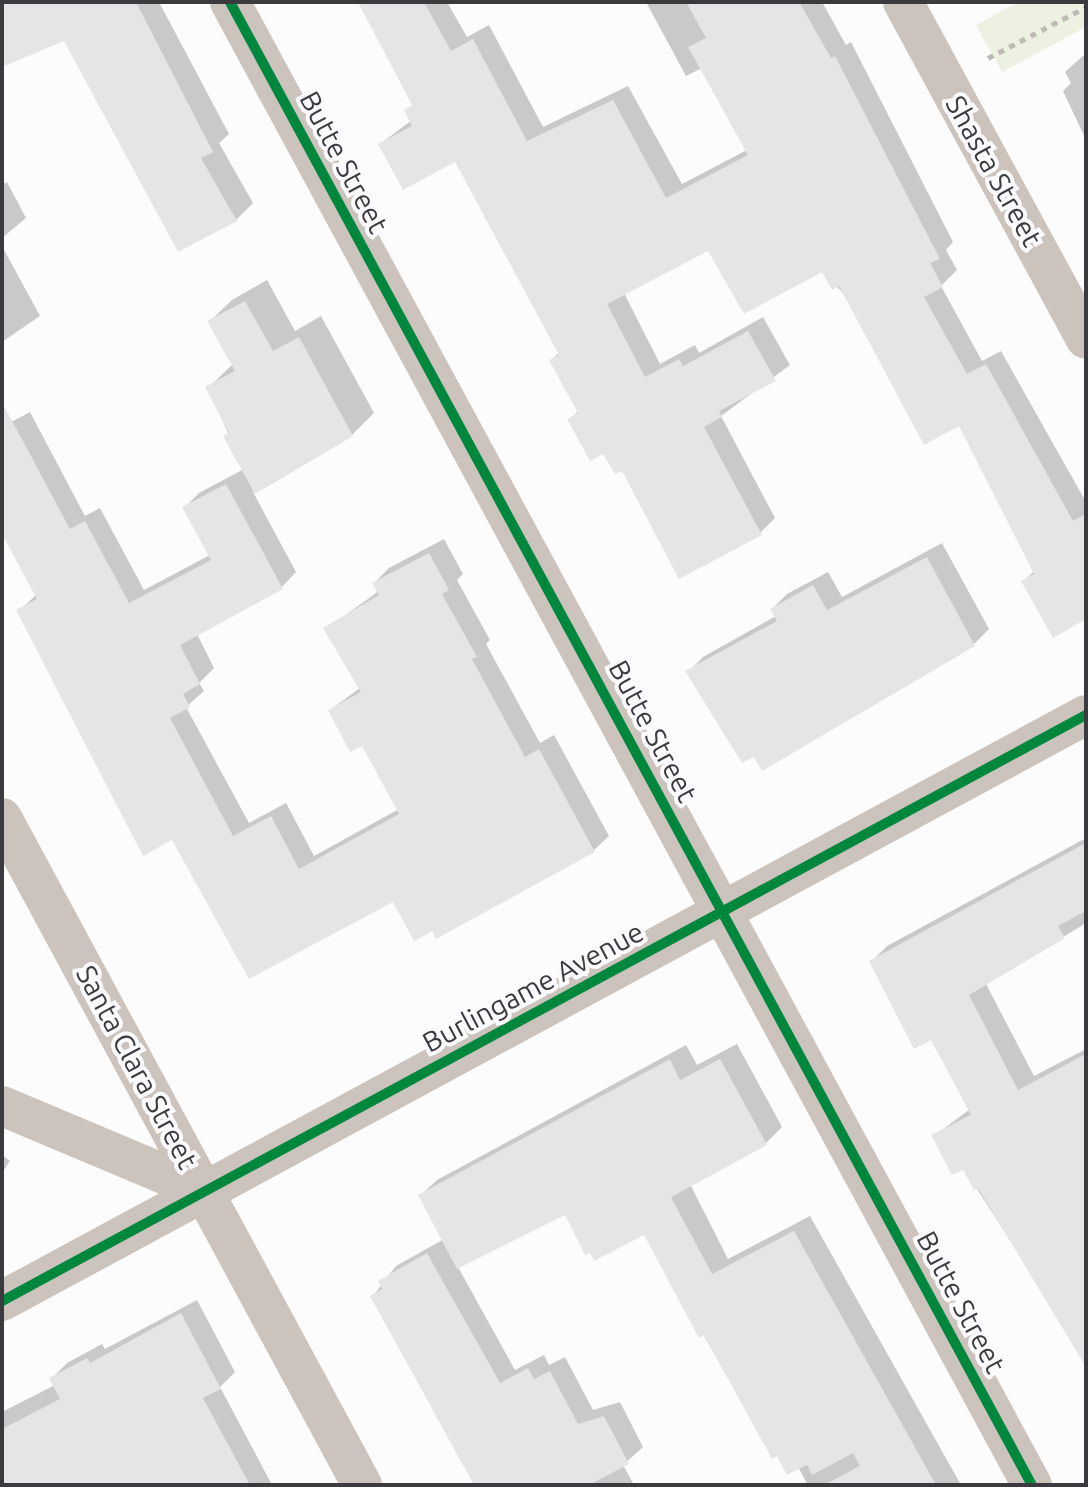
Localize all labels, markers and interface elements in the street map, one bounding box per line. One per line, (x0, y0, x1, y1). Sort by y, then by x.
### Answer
street label: Butte Street (293, 85, 395, 239)
street label: Shasta Street (939, 90, 1049, 252)
street label: Butte Street (602, 654, 704, 808)
street label: Burlingame Avenue (417, 915, 649, 1059)
street label: Santa Clara Street (69, 960, 205, 1174)
street label: Butte Street (910, 1225, 1012, 1379)

